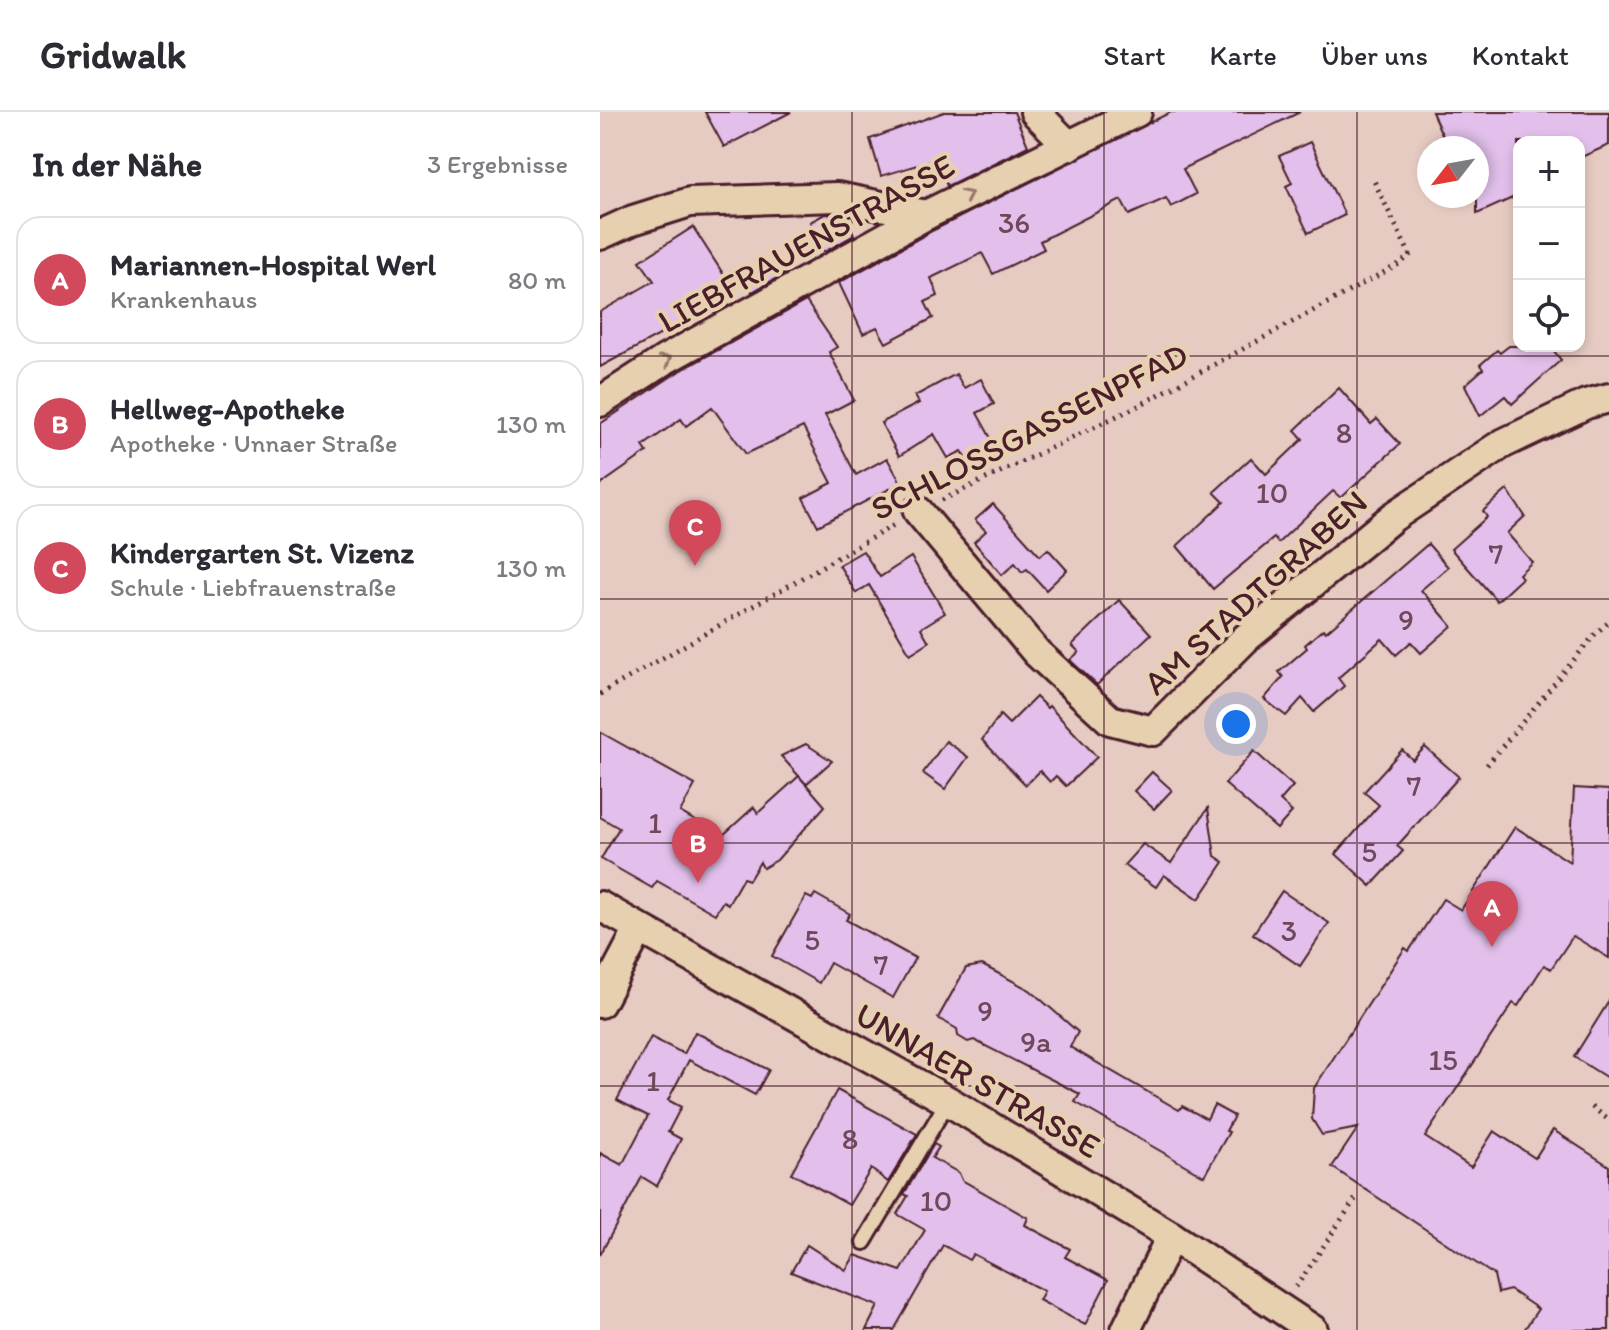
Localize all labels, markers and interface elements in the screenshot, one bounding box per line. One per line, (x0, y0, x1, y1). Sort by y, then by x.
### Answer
text: Gridwalk (40, 32, 186, 78)
text: Start (1104, 38, 1166, 72)
text: Karte (1210, 38, 1277, 72)
text: Über uns (1321, 38, 1428, 72)
text: Kontakt (1472, 38, 1569, 72)
north arrow (1417, 136, 1489, 208)
map controls (1513, 136, 1585, 352)
button: + (1513, 136, 1585, 208)
text: In der Nähe (32, 144, 202, 185)
street label: LIEBFRAUENSTRASSE (651, 145, 962, 342)
text: 3 Ergebnisse (427, 148, 568, 180)
one-way arrow (959, 189, 974, 205)
house number: 36 (998, 204, 1030, 241)
button: − (1513, 208, 1585, 280)
text: Mariannen-Hospital Werl (110, 246, 436, 283)
text: A (52, 264, 68, 296)
text: 80 m (508, 264, 566, 296)
button: locate (1513, 280, 1585, 352)
text: Krankenhaus (110, 283, 257, 315)
street label: SCHLOSSGASSENPFAD (864, 334, 1195, 529)
one-way arrow (657, 354, 672, 370)
text: Hellweg-Apotheke (110, 390, 345, 427)
text: B (52, 408, 68, 440)
text: 130 m (496, 408, 566, 440)
house number: 8 (1336, 414, 1352, 451)
text: Apotheke · Unnaer Straße (110, 427, 397, 459)
house number: 10 (1256, 474, 1288, 511)
street label: AM STADTGRABEN (1135, 481, 1376, 704)
pin: C (669, 500, 721, 566)
text: Kindergarten St. Vizenz (110, 534, 414, 571)
house number: 7 (1489, 535, 1504, 572)
text: C (52, 552, 68, 584)
text: 130 m (496, 552, 566, 584)
text: Schule · Liebfrauenstraße (110, 571, 396, 603)
house number: 9 (1398, 601, 1414, 638)
your location (1216, 704, 1256, 744)
house number: 7 (1407, 767, 1422, 804)
house number: 1 (648, 804, 662, 841)
pin: B (672, 817, 724, 883)
house number: 5 (1361, 833, 1377, 870)
pin: A (1466, 881, 1518, 947)
house number: 3 (1281, 912, 1297, 949)
house number: 5 (804, 921, 820, 958)
house number: 7 (874, 946, 889, 983)
house number: 9 (977, 992, 993, 1029)
street label: UNNAER STRASSE (848, 994, 1107, 1167)
house number: 9a (1020, 1023, 1052, 1060)
house number: 15 (1428, 1041, 1458, 1078)
house number: 1 (646, 1062, 660, 1099)
house number: 8 (842, 1120, 858, 1157)
house number: 10 (920, 1182, 952, 1219)

